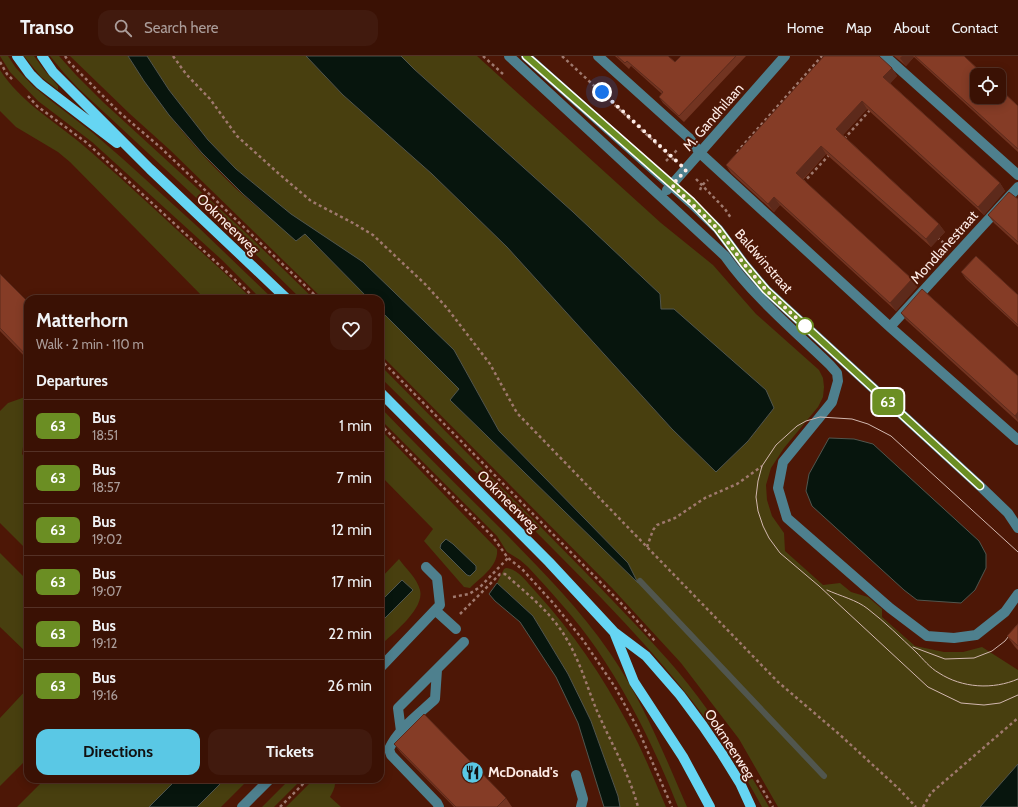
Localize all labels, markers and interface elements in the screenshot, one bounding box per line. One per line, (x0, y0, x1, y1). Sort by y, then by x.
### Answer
search box (98, 10, 378, 46)
text: Transo (20, 16, 74, 39)
icon: search (112, 17, 134, 39)
text: Search here (144, 19, 218, 37)
text: Home (787, 19, 824, 37)
text: Map (846, 19, 871, 37)
text: About (893, 19, 930, 37)
text: Contact (952, 19, 998, 37)
map controls (970, 68, 1006, 104)
button: locate (970, 68, 1006, 104)
street label: M. Gandhilaan (679, 79, 748, 155)
your location (592, 82, 612, 102)
street label: Ookmeerweg (193, 190, 264, 259)
street label: Mondlanestraat (906, 206, 982, 287)
street label: Baldwinstraat (731, 225, 797, 297)
button: heart (330, 308, 372, 350)
text: Matterhorn (36, 309, 128, 332)
unlabelled marker (796, 317, 814, 335)
text: Walk · 2 min · 110 m (36, 336, 144, 352)
text: Departures (36, 372, 108, 390)
line badge: 63 (870, 389, 906, 415)
text: 63 (880, 393, 896, 411)
text: Bus (92, 409, 116, 427)
text: 63 (50, 417, 66, 435)
text: 1 min (339, 417, 372, 435)
text: 18:51 (92, 427, 118, 443)
text: Bus (92, 461, 116, 479)
street label: Ookmeerweg (473, 466, 543, 536)
text: 63 (50, 469, 66, 487)
text: 7 min (336, 469, 372, 487)
text: 18:57 (92, 479, 120, 495)
text: Bus (92, 513, 116, 531)
text: 63 (50, 521, 66, 539)
text: 12 min (331, 521, 372, 539)
text: 19:02 (92, 531, 122, 547)
text: Bus (92, 565, 116, 583)
text: 63 (50, 573, 66, 591)
text: 17 min (331, 573, 372, 591)
text: 19:07 (92, 583, 122, 599)
text: Bus (92, 617, 116, 635)
text: 63 (50, 625, 66, 643)
text: 22 min (328, 625, 372, 643)
text: 19:12 (92, 635, 117, 651)
text: Bus (92, 669, 116, 687)
text: 63 (50, 677, 66, 695)
text: 26 min (328, 677, 372, 695)
text: 19:16 (92, 687, 118, 703)
street label: Ookmeerweg (701, 706, 760, 783)
button: Directions (36, 729, 200, 775)
button: Tickets (208, 729, 372, 775)
restaurant icon: McDonald's (459, 759, 485, 785)
place label: McDonald's (488, 763, 558, 781)

